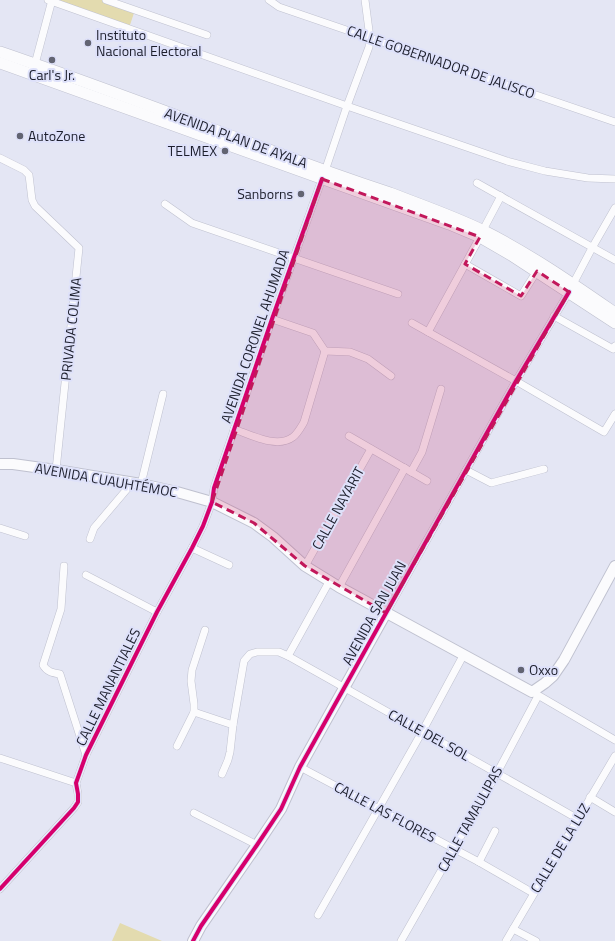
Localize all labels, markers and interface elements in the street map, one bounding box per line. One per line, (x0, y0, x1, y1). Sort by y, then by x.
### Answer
street label: CALLE GOBERNADOR DE JALISCO (344, 19, 538, 104)
place label: Instituto Nacional Electoral (96, 24, 201, 61)
marker: Instituto Nacional Electoral (83, 38, 93, 48)
marker: Carl's Jr. (47, 55, 57, 65)
place label: Carl's Jr. (29, 64, 75, 85)
street label: AVENIDA PLAN DE AYALA (162, 102, 311, 173)
place label: AutoZone (28, 125, 85, 146)
marker: AutoZone (15, 131, 25, 141)
place label: TELMEX (168, 140, 217, 161)
marker: TELMEX (220, 146, 230, 156)
place label: Sanborns (237, 183, 293, 204)
marker: Sanborns (296, 189, 306, 199)
street label: AVENIDA CORONEL AHUMADA (215, 245, 294, 426)
street label: PRIVADA COLIMA (55, 276, 86, 382)
street label: AVENIDA CUAUHTÉMOC (33, 457, 179, 502)
street label: CALLE NAYARIT (306, 462, 369, 553)
street label: AVENIDA SAN JUAN (336, 557, 411, 669)
street label: CALLE MANANTIALES (70, 624, 145, 749)
place label: Oxxo (529, 659, 558, 680)
marker: Oxxo (516, 665, 526, 675)
street label: CALLE DEL SOL (385, 703, 474, 766)
street label: CALLE TAMAULIPAS (432, 762, 507, 876)
street label: CALLE LAS FLORES (331, 776, 440, 847)
street label: CALLE DE LA LUZ (525, 799, 595, 897)

